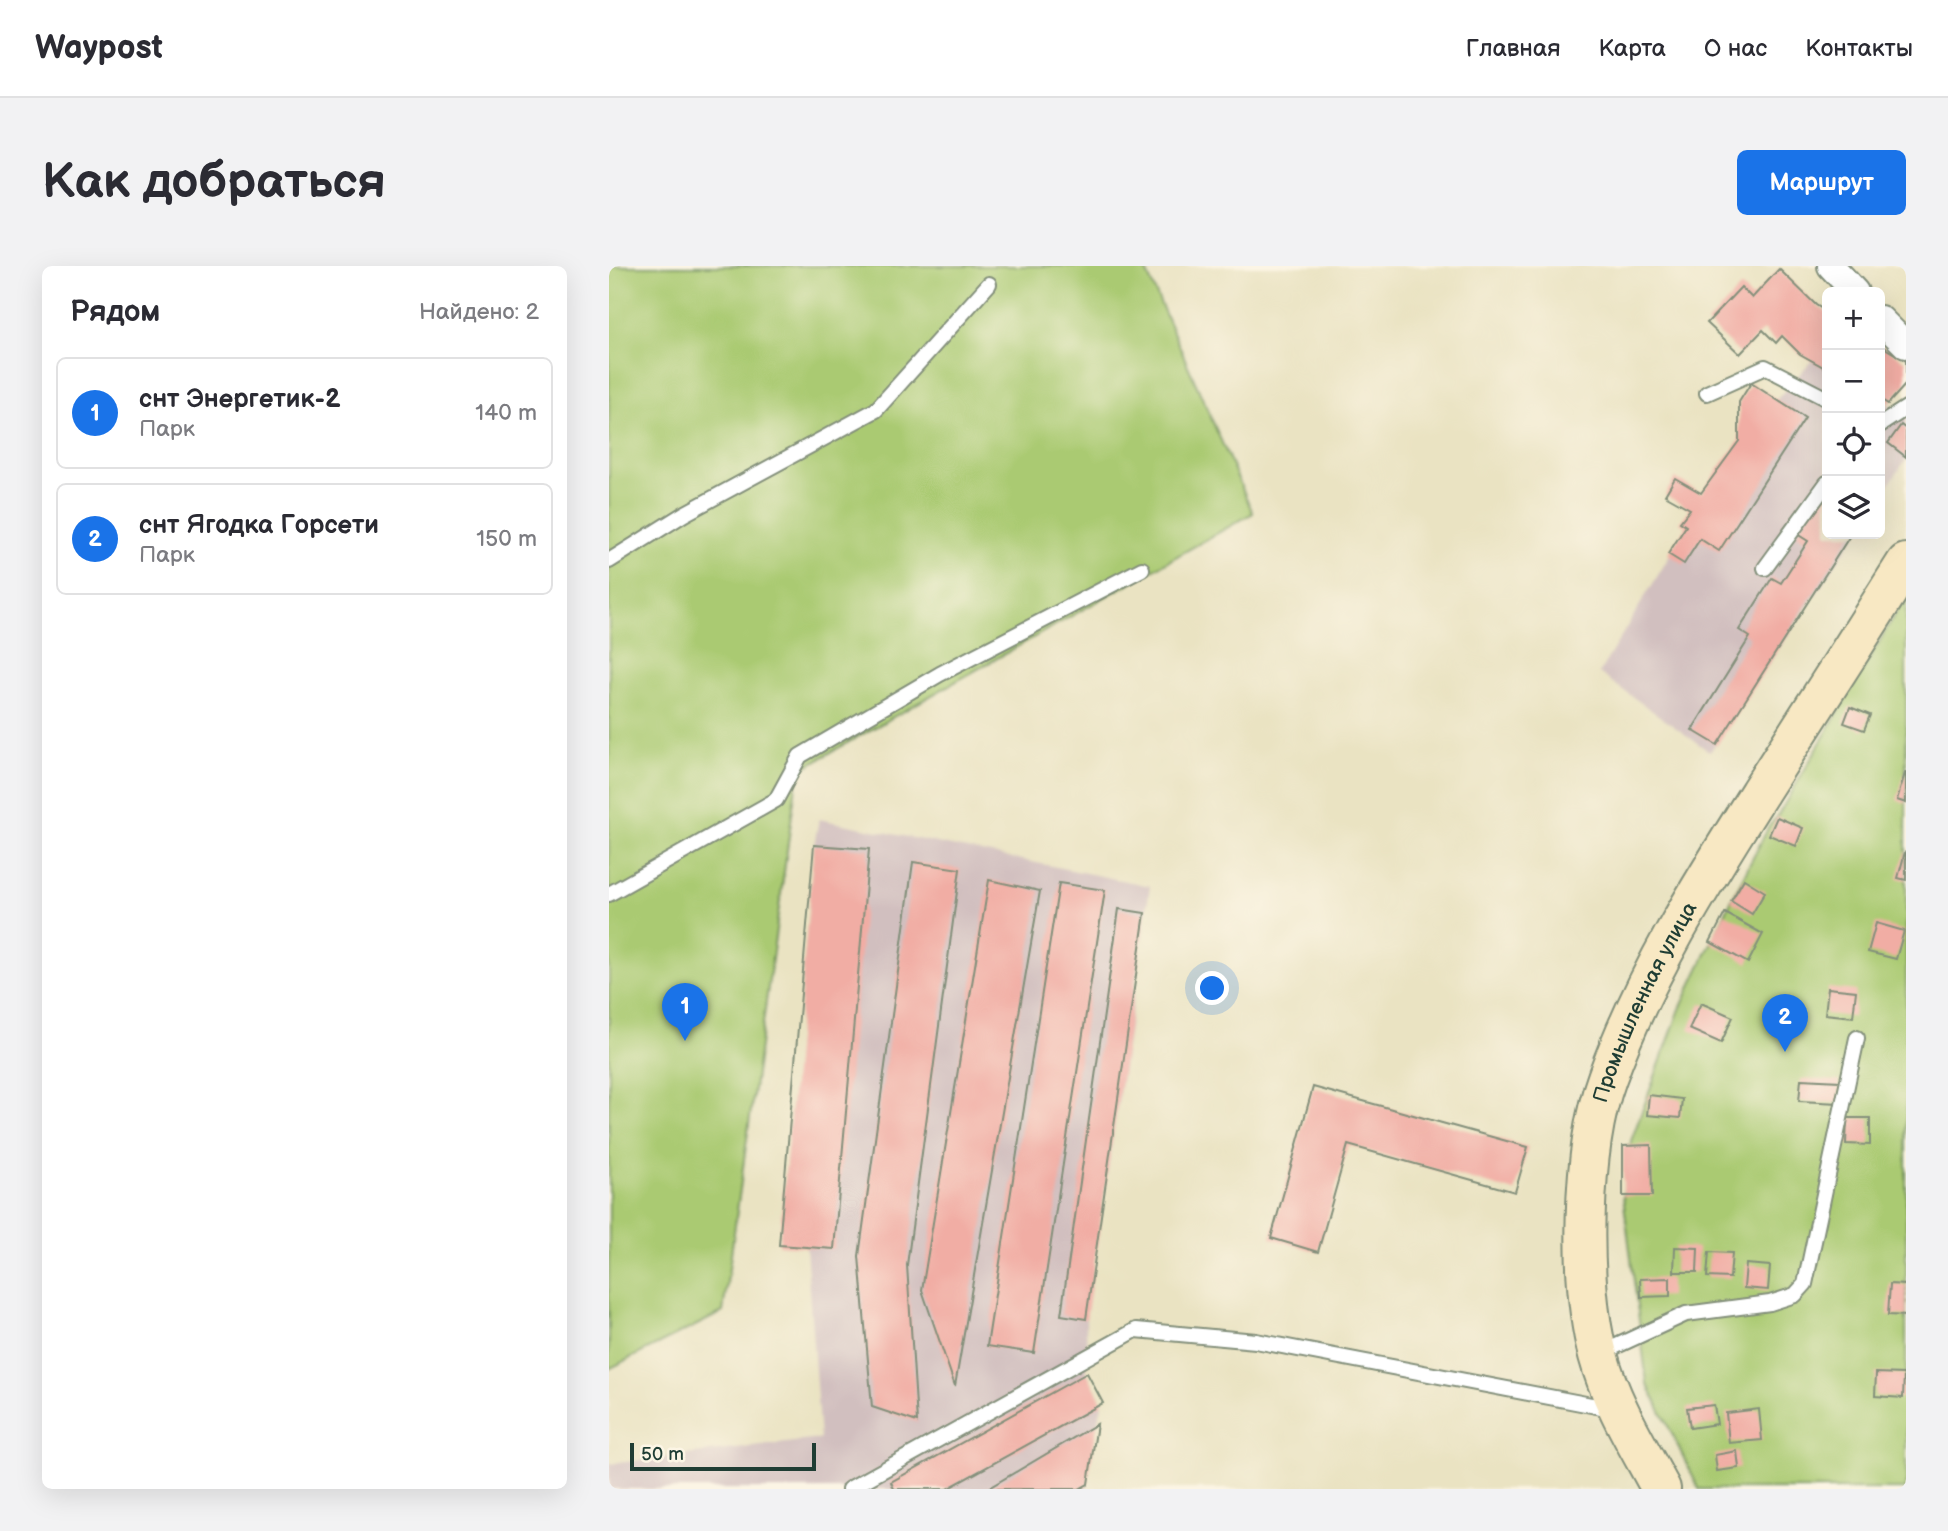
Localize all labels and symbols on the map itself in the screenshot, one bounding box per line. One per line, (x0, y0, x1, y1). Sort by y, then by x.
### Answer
street label: Промышленная улица (1588, 897, 1702, 1105)
your location (1195, 971, 1229, 1005)
pin: 1 (662, 983, 708, 1041)
pin: 2 (1762, 994, 1808, 1052)
scale bar (630, 1440, 815, 1472)

